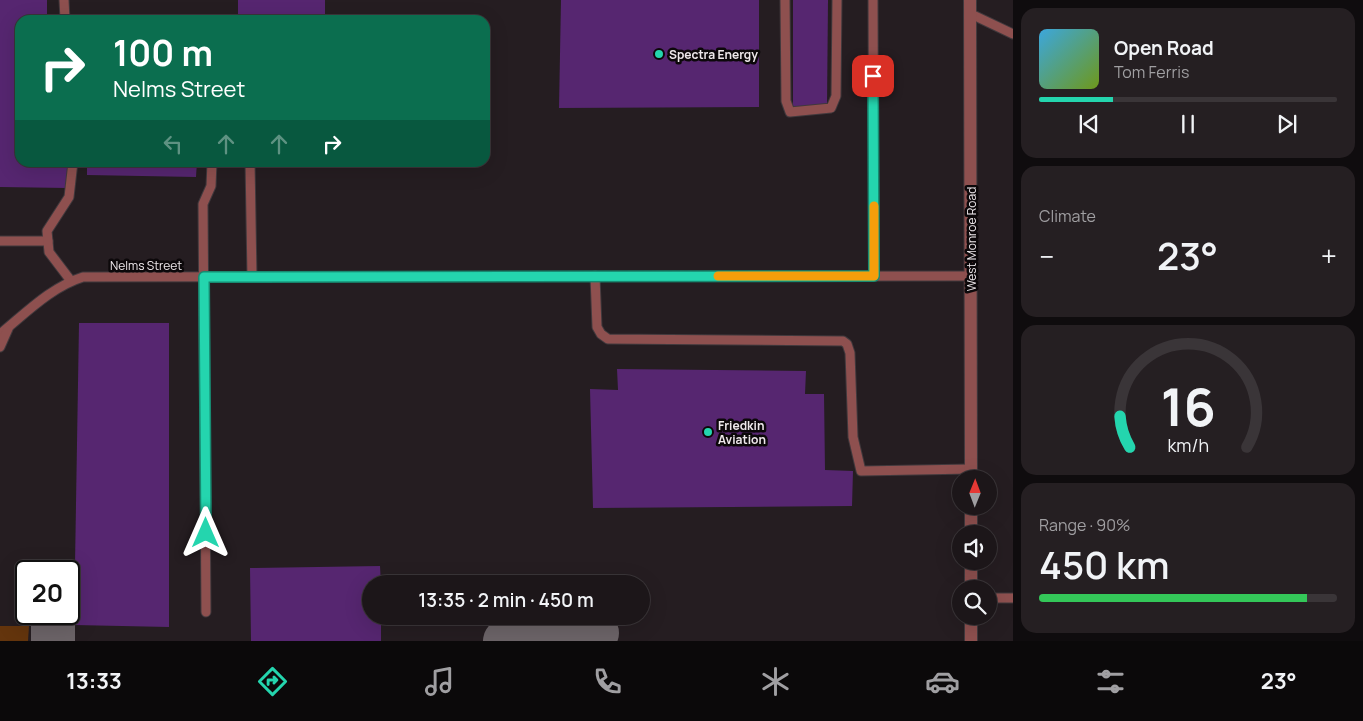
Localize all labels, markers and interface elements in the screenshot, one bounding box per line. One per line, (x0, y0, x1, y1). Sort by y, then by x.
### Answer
text: 100 m (113, 29, 213, 77)
icon: right (30, 35, 95, 100)
text: Open Road (1114, 35, 1214, 61)
place label: Spectra Energy (669, 46, 758, 63)
marker: Spectra Energy (653, 48, 665, 60)
pin (852, 55, 894, 97)
text: Tom Ferris (1114, 61, 1189, 83)
icon: arrive (859, 62, 887, 90)
text: Nelms Street (113, 74, 245, 104)
icon: previous (1075, 110, 1103, 138)
icon: pause (1174, 110, 1202, 138)
icon: next (1273, 110, 1301, 138)
icon: left (159, 130, 187, 158)
icon: ahead (212, 130, 240, 158)
icon: ahead (265, 130, 293, 158)
icon: right (318, 130, 346, 158)
street label: West Monroe Road (963, 187, 980, 291)
text: Climate (1039, 205, 1096, 227)
text: 23° (1157, 229, 1218, 281)
text: − (1039, 237, 1054, 275)
text: + (1321, 237, 1337, 275)
street label: Nelms Street (110, 257, 182, 274)
text: 16 (1160, 371, 1216, 442)
place label: Friedkin Aviation (718, 417, 766, 448)
marker: Friedkin Aviation (702, 426, 714, 438)
text: km/h (1167, 433, 1209, 457)
north arrow (952, 470, 998, 515)
map controls (952, 470, 997, 625)
position arrow (179, 506, 231, 558)
text: Range · 90% (1039, 514, 1130, 536)
button: sound (952, 525, 997, 570)
text: 450 km (1039, 538, 1170, 590)
speed limit sign: 20 (15, 560, 80, 625)
button: search (952, 580, 997, 625)
text: 13:35 · 2 min · 450 m (418, 587, 594, 613)
icon: directions (255, 664, 290, 699)
icon: music (422, 664, 457, 699)
icon: phone (590, 664, 625, 699)
icon: climate (758, 664, 793, 699)
icon: car (925, 664, 960, 699)
icon: filters (1093, 664, 1128, 699)
text: 13:33 (66, 666, 122, 696)
text: 23° (1261, 666, 1297, 696)

